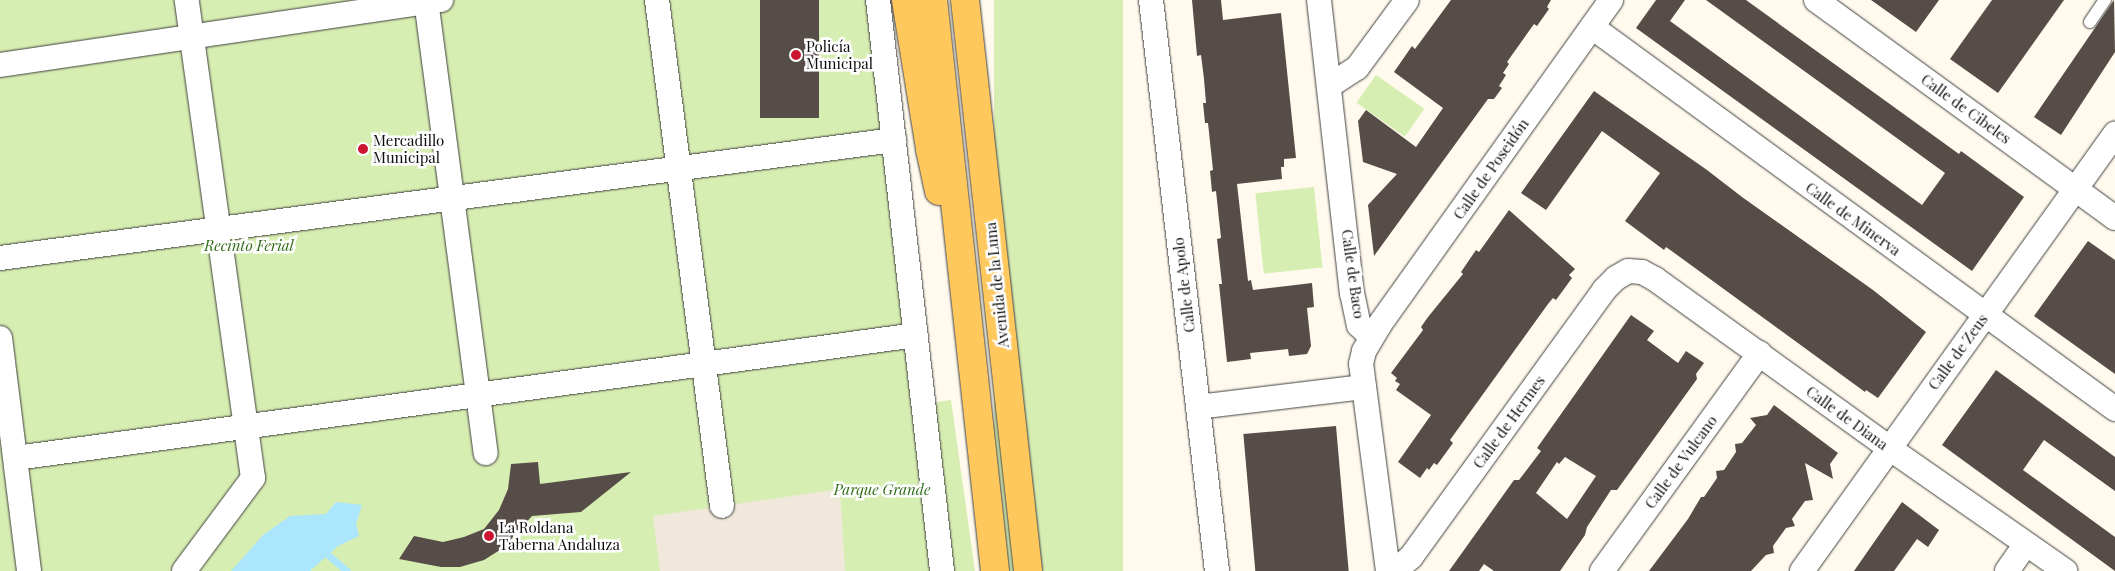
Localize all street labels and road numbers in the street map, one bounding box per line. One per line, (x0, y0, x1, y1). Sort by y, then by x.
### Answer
street label: Calle de Cibeles (1918, 70, 2014, 148)
street label: Calle de Poseidón (1450, 115, 1532, 223)
street label: Calle de Minerva (1802, 179, 1904, 259)
street label: Avenida de la Luna (981, 221, 1013, 349)
street label: Calle de Baco (1338, 228, 1368, 320)
street label: Calle de Apolo (1169, 236, 1199, 334)
street label: Calle de Zeus (1924, 311, 1992, 393)
street label: Calle de Hermes (1469, 372, 1549, 472)
street label: Calle de Diana (1803, 382, 1891, 454)
street label: Calle de Vulcano (1641, 412, 1721, 512)

